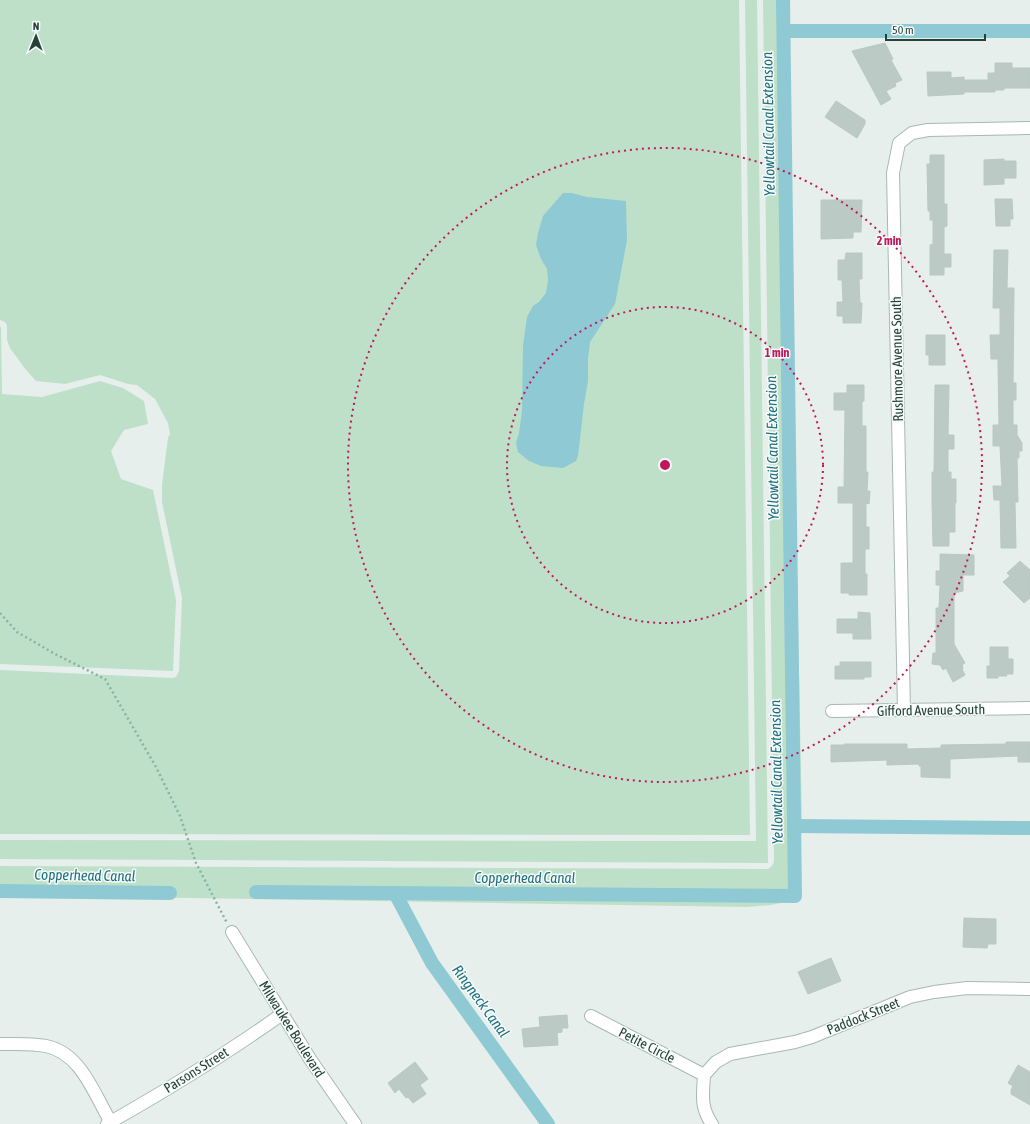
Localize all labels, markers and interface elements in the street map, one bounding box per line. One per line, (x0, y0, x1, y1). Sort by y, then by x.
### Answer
north arrow (16, 16, 56, 56)
scale bar (886, 16, 985, 42)
text: N (33, 20, 40, 32)
text: 50 m (892, 23, 914, 37)
water label: Yellowtail Canal Extension (758, 52, 778, 196)
text: 2 min (877, 234, 901, 248)
street label: Rushmore Avenue South (888, 296, 906, 422)
text: 1 min (765, 346, 789, 360)
water label: Yellowtail Canal Extension (762, 376, 782, 520)
centre of rings (658, 458, 672, 472)
water label: Yellowtail Canal Extension (766, 700, 786, 844)
street label: Gifford Avenue South (877, 701, 985, 719)
water label: Copperhead Canal (34, 866, 136, 884)
water label: Copperhead Canal (474, 869, 576, 886)
water label: Ringneck Canal (449, 962, 513, 1040)
street label: Milwaukee Boulevard (256, 978, 328, 1080)
street label: Paddock Street (824, 994, 902, 1038)
street label: Petite Circle (616, 1024, 678, 1066)
street label: Parsons Street (161, 1044, 231, 1096)

